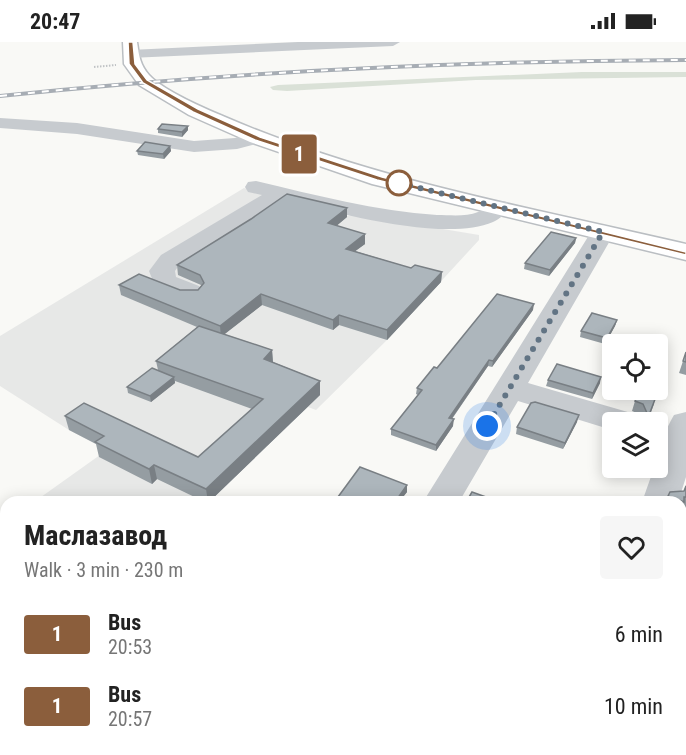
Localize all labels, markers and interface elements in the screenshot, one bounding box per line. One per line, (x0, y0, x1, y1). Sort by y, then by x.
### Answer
text: 20:47 (30, 9, 81, 34)
line badge: 1 (280, 134, 318, 174)
text: 1 (294, 142, 304, 166)
unlabelled marker (386, 170, 412, 196)
map controls (602, 334, 668, 478)
button: locate (602, 334, 668, 400)
your location (472, 411, 502, 441)
button: layers (602, 412, 668, 478)
button: heart (600, 516, 663, 579)
text: Маслазавод (24, 519, 167, 552)
text: Walk · 3 min · 230 m (24, 558, 183, 582)
text: Bus (108, 610, 141, 635)
text: 1 (52, 622, 62, 646)
text: 6 min (615, 622, 663, 647)
text: 20:53 (108, 635, 152, 659)
text: Bus (108, 682, 141, 707)
text: 1 (52, 694, 62, 718)
text: 10 min (604, 694, 663, 719)
text: 20:57 (108, 707, 152, 731)

